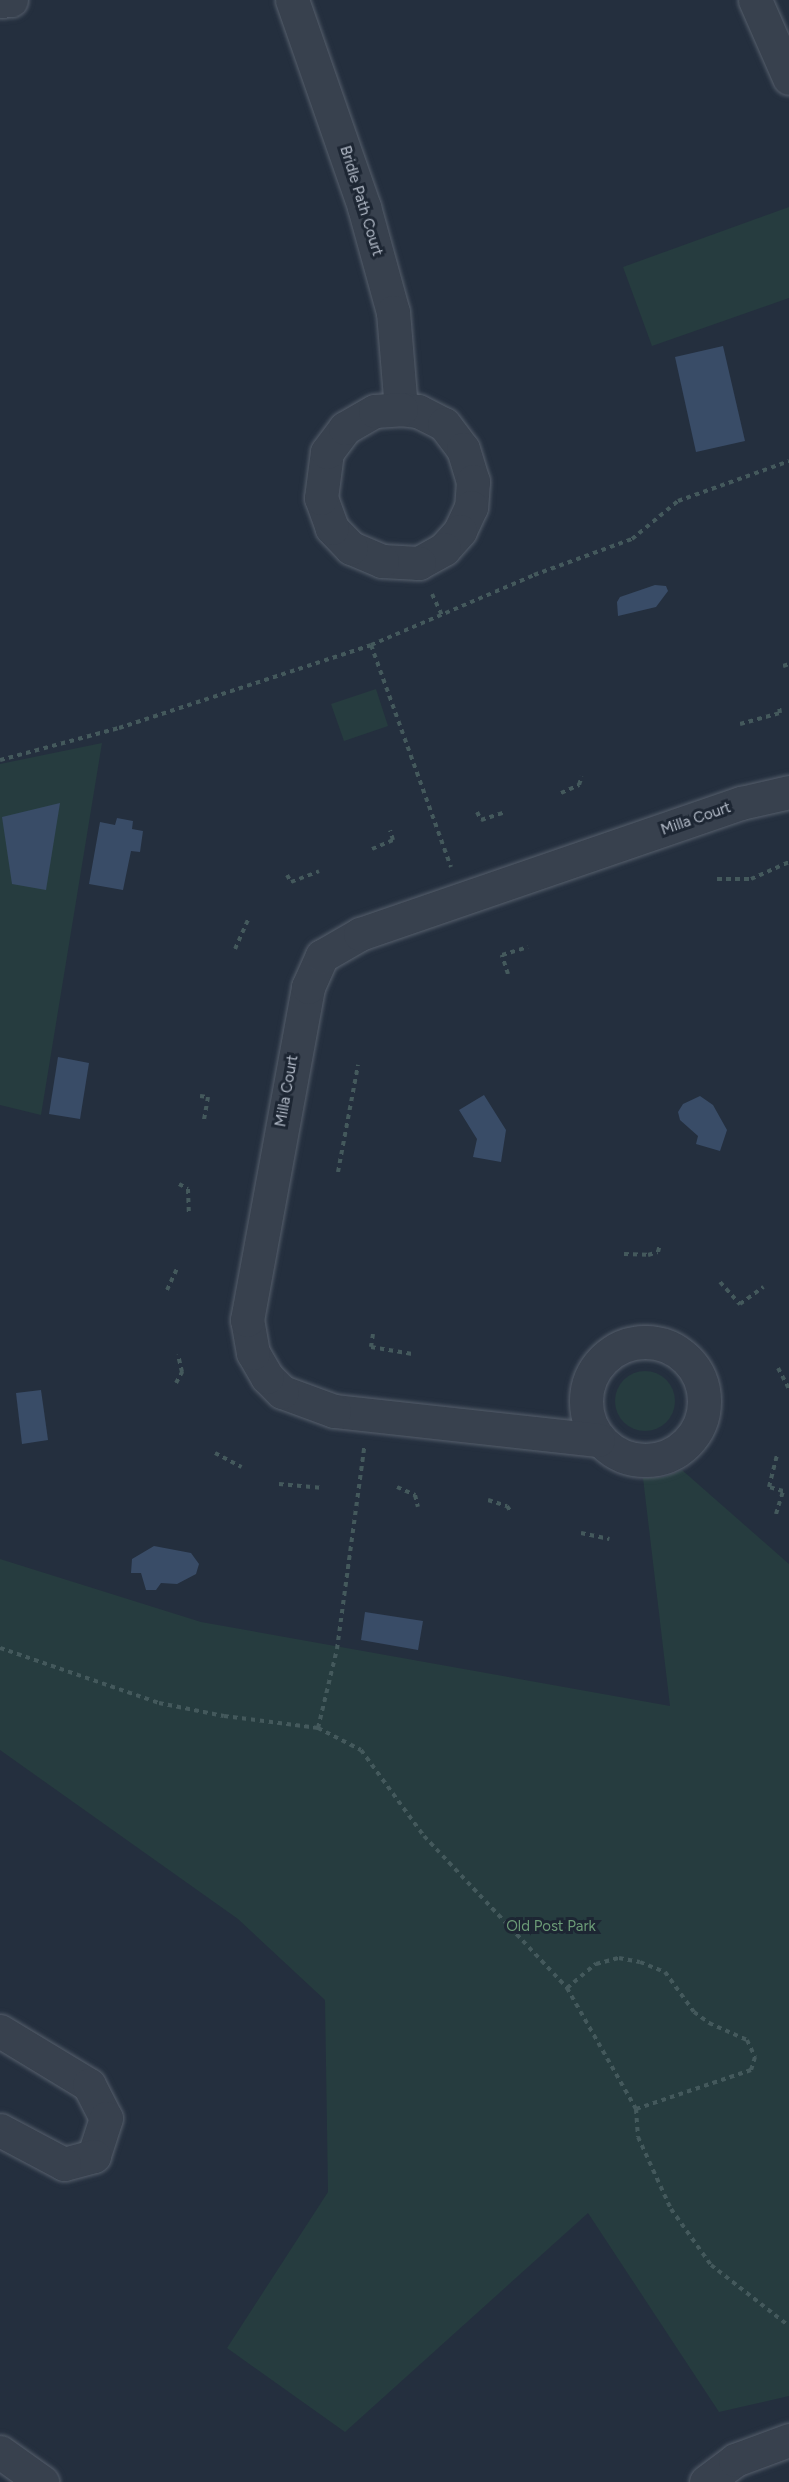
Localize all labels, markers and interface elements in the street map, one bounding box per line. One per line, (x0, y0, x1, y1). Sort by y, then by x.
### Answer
street label: Bridle Path Court (336, 144, 386, 258)
street label: Milla Court (659, 799, 733, 839)
street label: Milla Court (272, 1054, 302, 1128)
park label: Old Post Park (506, 1918, 596, 1936)

